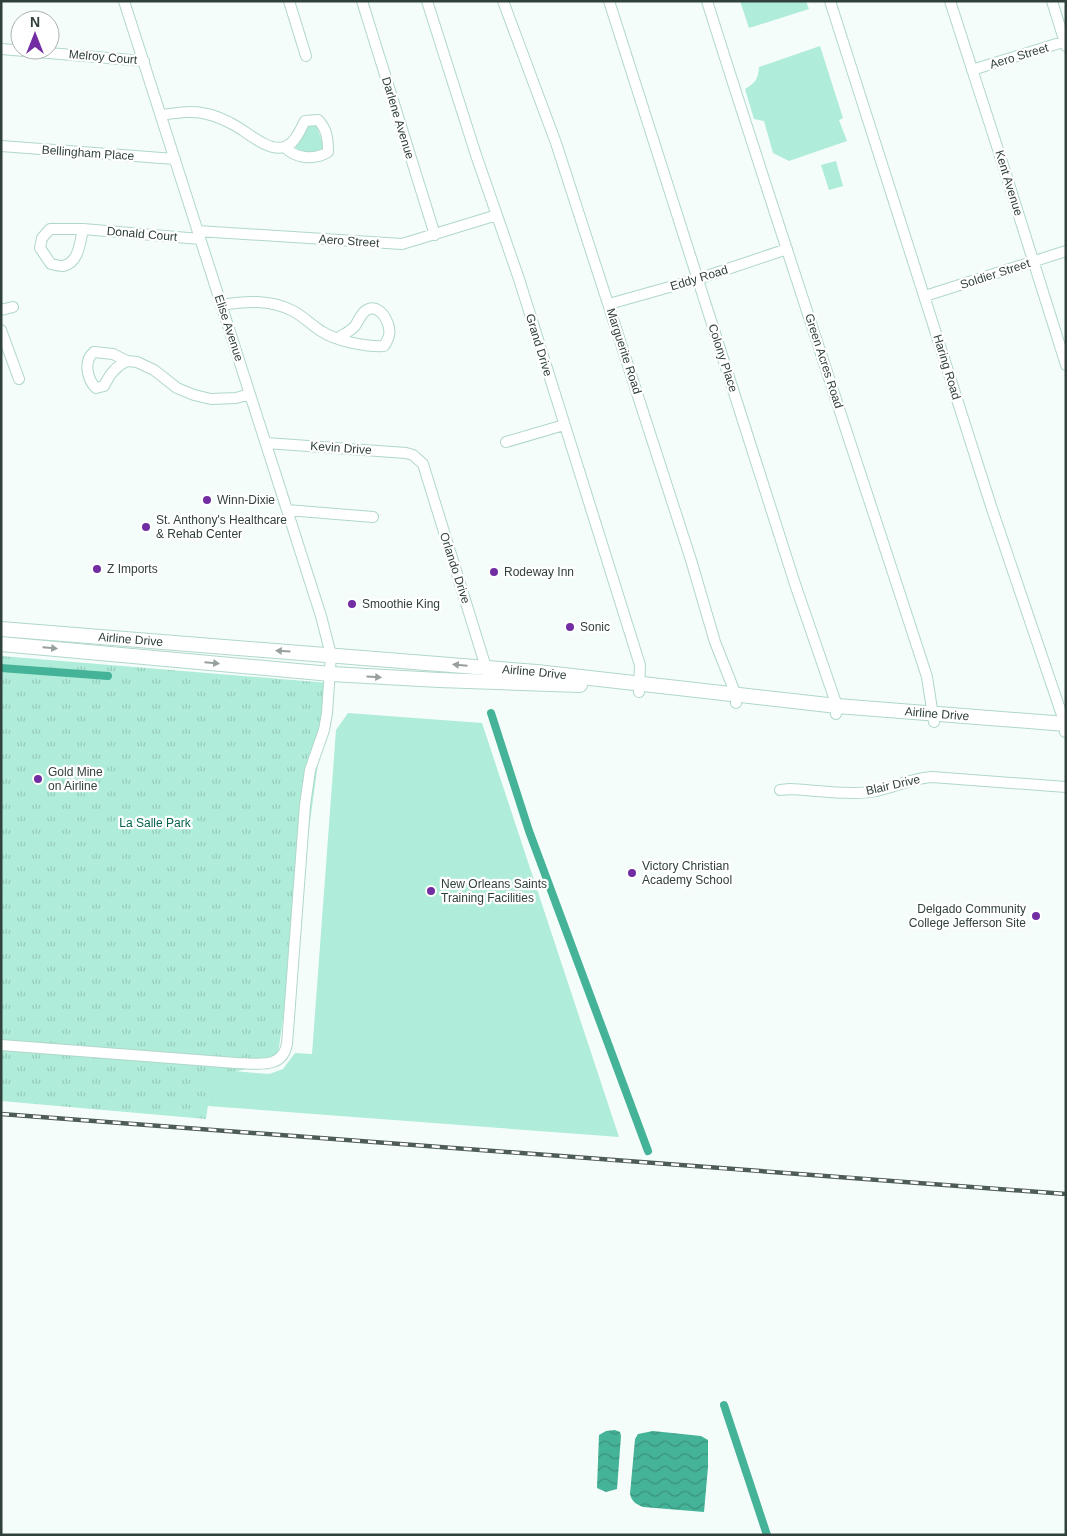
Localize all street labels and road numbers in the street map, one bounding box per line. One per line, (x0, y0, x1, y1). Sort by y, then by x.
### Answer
street label: Aero Street (988, 40, 1051, 72)
street label: Melroy Court (68, 47, 138, 67)
street label: Darlene Avenue (379, 75, 417, 161)
street label: Bellingham Place (41, 143, 135, 163)
street label: Kent Avenue (992, 149, 1026, 218)
street label: Donald Court (106, 224, 178, 244)
street label: Aero Street (318, 232, 380, 250)
street label: Soldier Street (958, 256, 1032, 292)
street label: Eddy Road (669, 263, 729, 293)
street label: Elise Avenue (212, 293, 246, 363)
street label: Marguerite Road (604, 306, 644, 396)
street label: Grand Drive (523, 312, 555, 378)
street label: Green Acres Road (802, 312, 846, 410)
street label: Colony Place (705, 322, 741, 394)
street label: Haring Road (930, 333, 964, 401)
street label: Kevin Drive (310, 439, 372, 457)
street label: Orlando Drive (437, 531, 473, 606)
street label: Airline Drive (98, 630, 164, 649)
street label: Airline Drive (501, 662, 568, 682)
street label: Airline Drive (904, 704, 970, 723)
street label: Blair Drive (864, 772, 922, 798)

